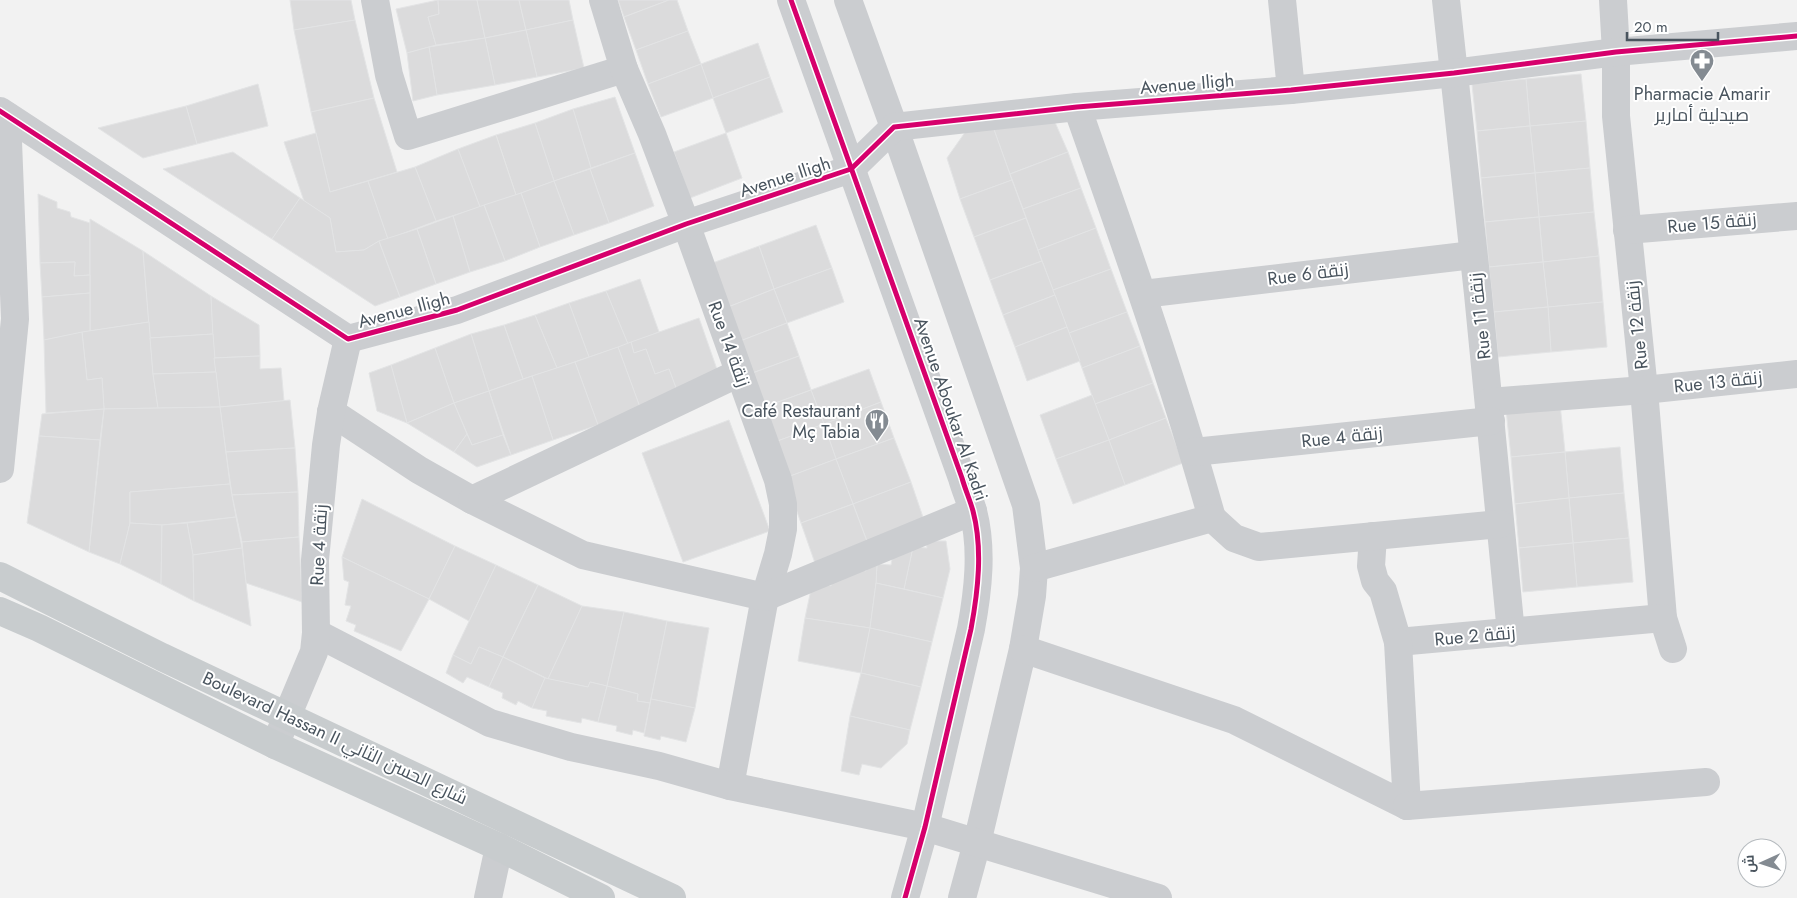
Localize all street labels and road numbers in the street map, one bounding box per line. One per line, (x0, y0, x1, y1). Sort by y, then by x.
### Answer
street label: Avenue Iligh (1139, 67, 1235, 101)
street label: Avenue Iligh (736, 150, 834, 204)
street label: Rue 15 زنقة (1666, 206, 1758, 240)
street label: Rue 6 زنقة (1266, 256, 1350, 292)
street label: Rue 11 زنقة (1463, 271, 1497, 361)
street label: Rue 12 زنقة (1619, 279, 1655, 371)
street label: Avenue Iligh (355, 285, 453, 335)
street label: Rue 14 زنقة (701, 297, 757, 391)
street label: Avenue Aboukar Al Kadri (907, 314, 995, 504)
street label: Rue 13 زنقة (1672, 364, 1764, 400)
street label: Rue 4 زنقة (1300, 420, 1384, 454)
street label: Rue 4 زنقة (304, 504, 334, 586)
street label: Rue 2 زنقة (1433, 620, 1517, 652)
street label: Boulevard Hassan II شارع الحسن الثاني (198, 665, 472, 812)

